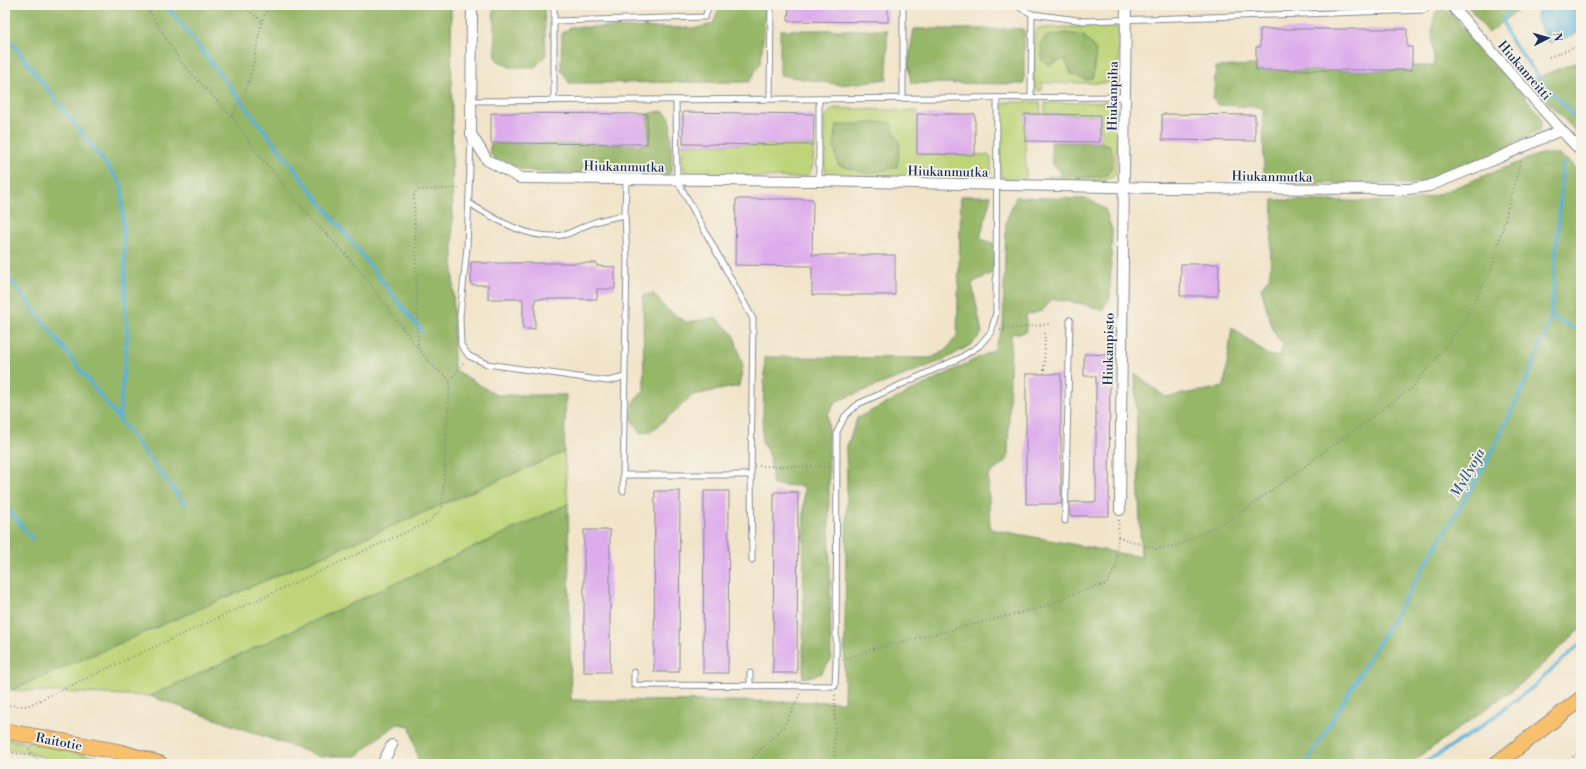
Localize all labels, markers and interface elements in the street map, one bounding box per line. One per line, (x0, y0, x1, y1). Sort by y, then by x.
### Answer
north arrow (1528, 18, 1568, 58)
text: N (1550, 32, 1564, 42)
street label: Hiukanreitti (1494, 38, 1554, 104)
street label: Hiukanpiha (1104, 61, 1122, 131)
street label: Hiukanmutka (583, 158, 665, 176)
street label: Hiukanmutka (907, 163, 989, 181)
street label: Hiukanmutka (1231, 168, 1313, 186)
street label: Hiukanpisto (1100, 312, 1118, 386)
water label: Myllyoja (1446, 445, 1489, 502)
street label: Raitotie (34, 730, 84, 754)

